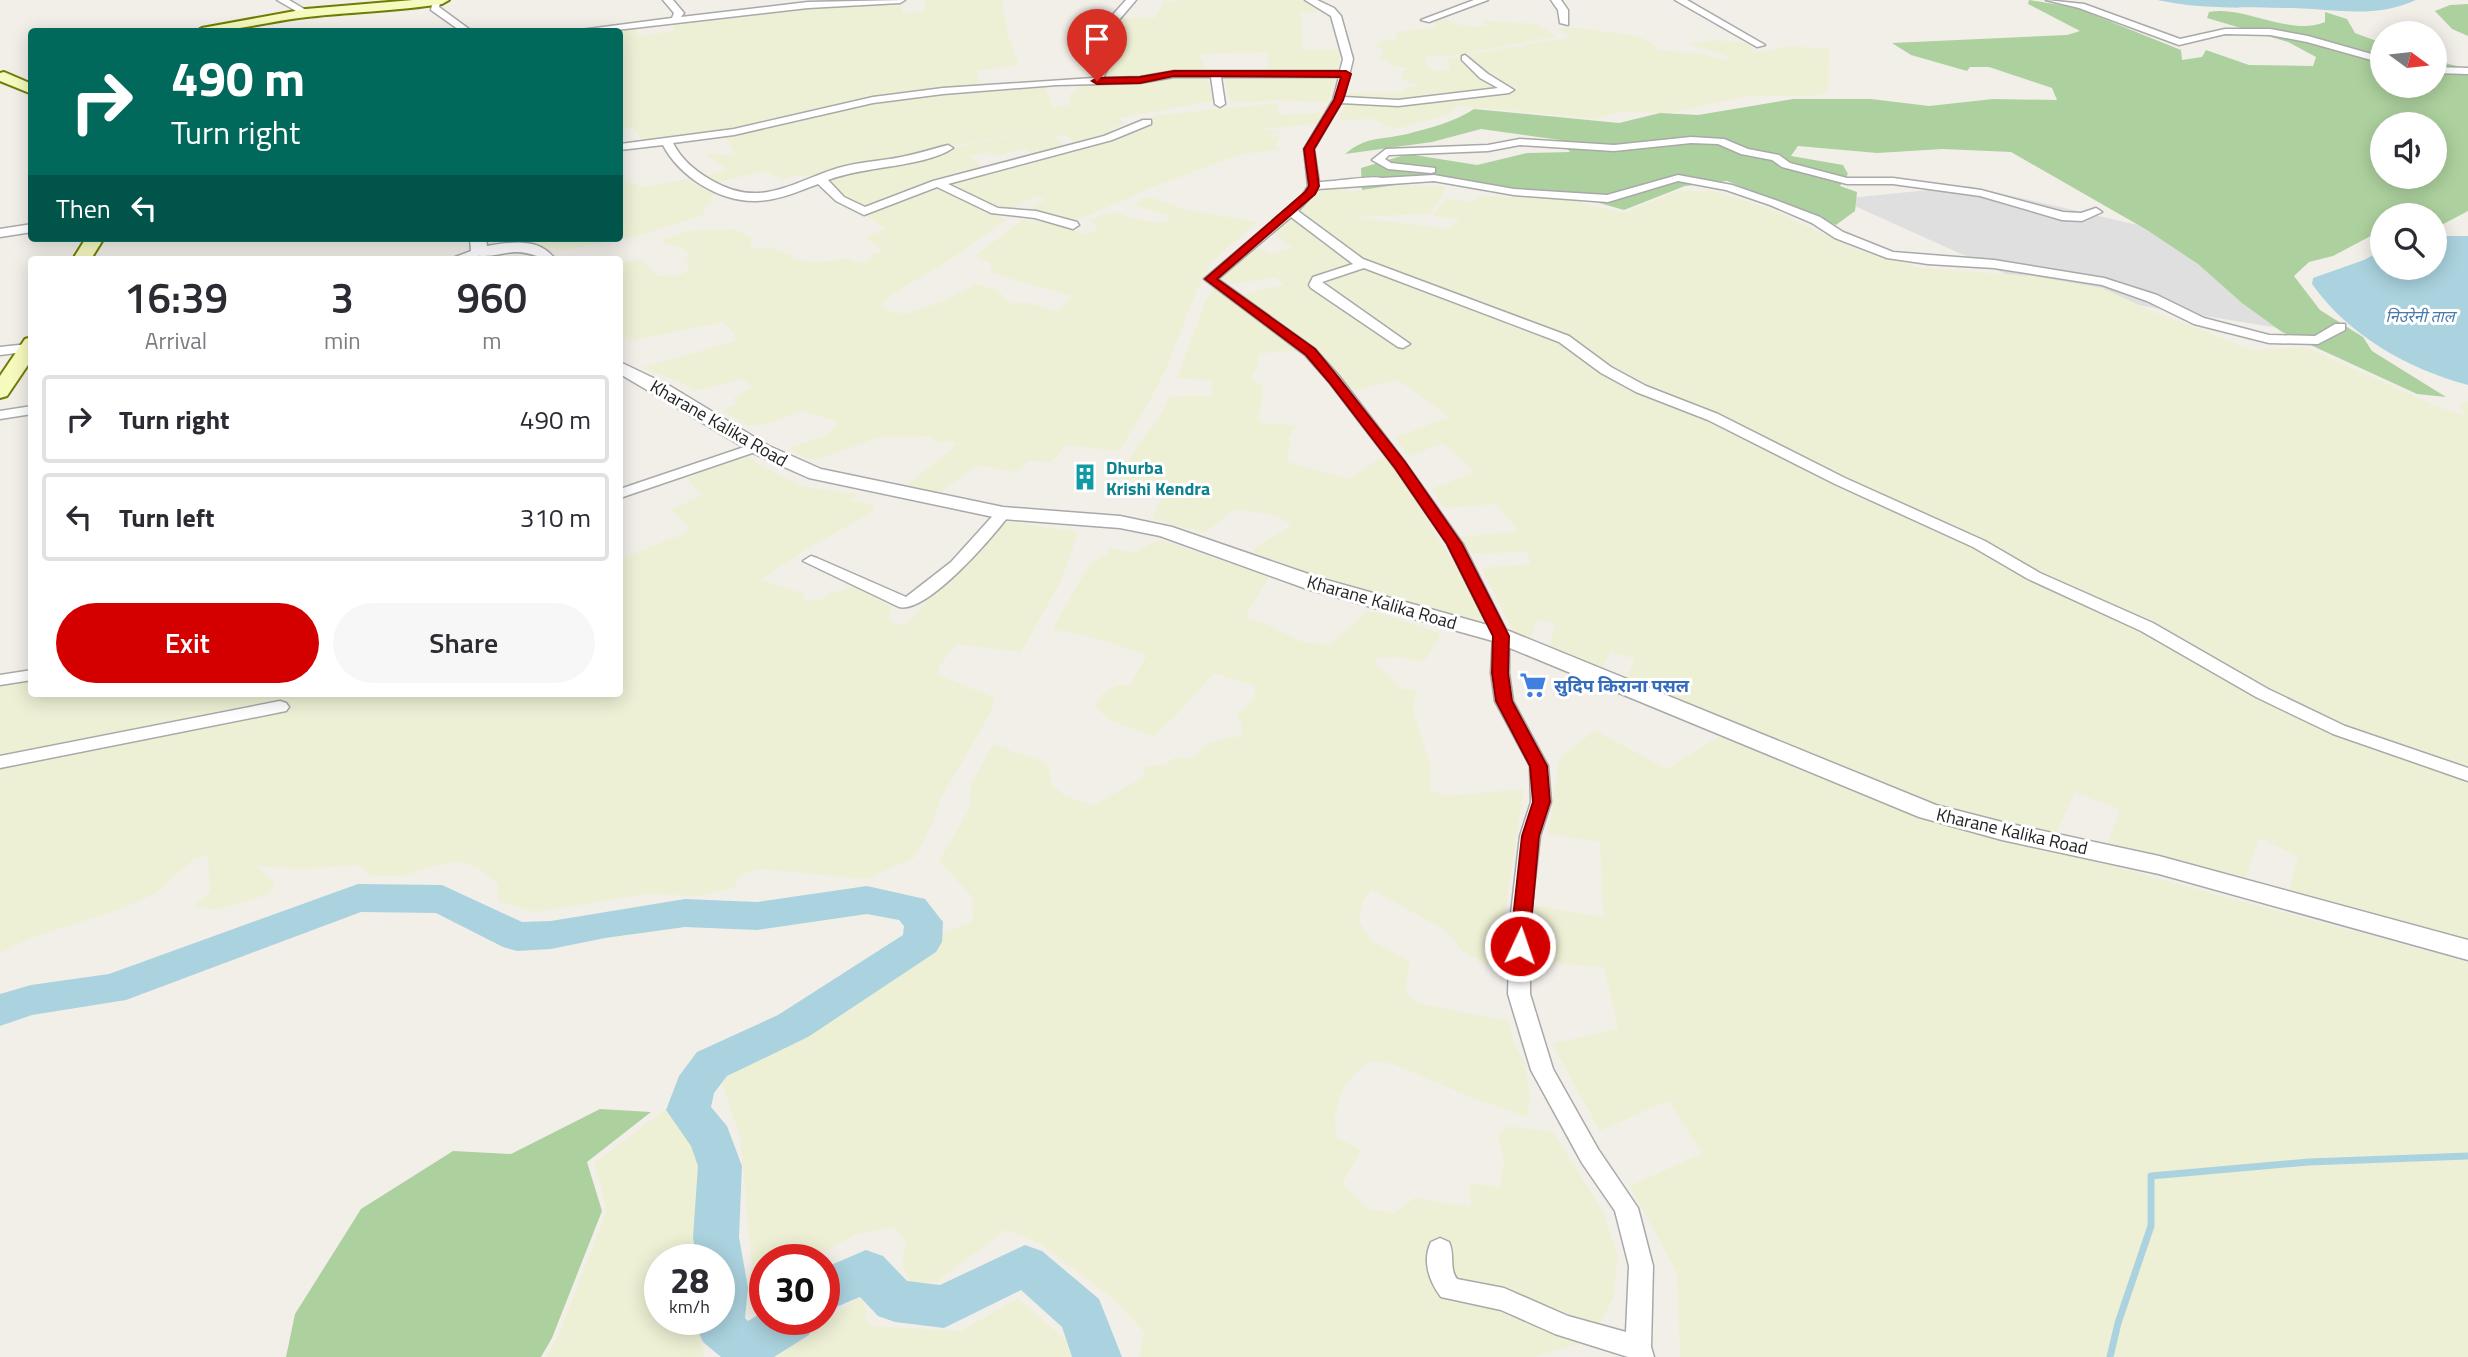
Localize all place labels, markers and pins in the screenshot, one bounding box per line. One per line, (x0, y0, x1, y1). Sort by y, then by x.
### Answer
pin (1067, 9, 1127, 81)
place label: Dhurba Krishi Kendra (1106, 454, 1210, 502)
building icon: Dhurba Krishi Kendra (1070, 462, 1100, 492)
supermarket icon: सुदिप किराना पसल (1518, 670, 1548, 700)
place label: सुदिप किराना पसल (1554, 672, 1690, 699)

